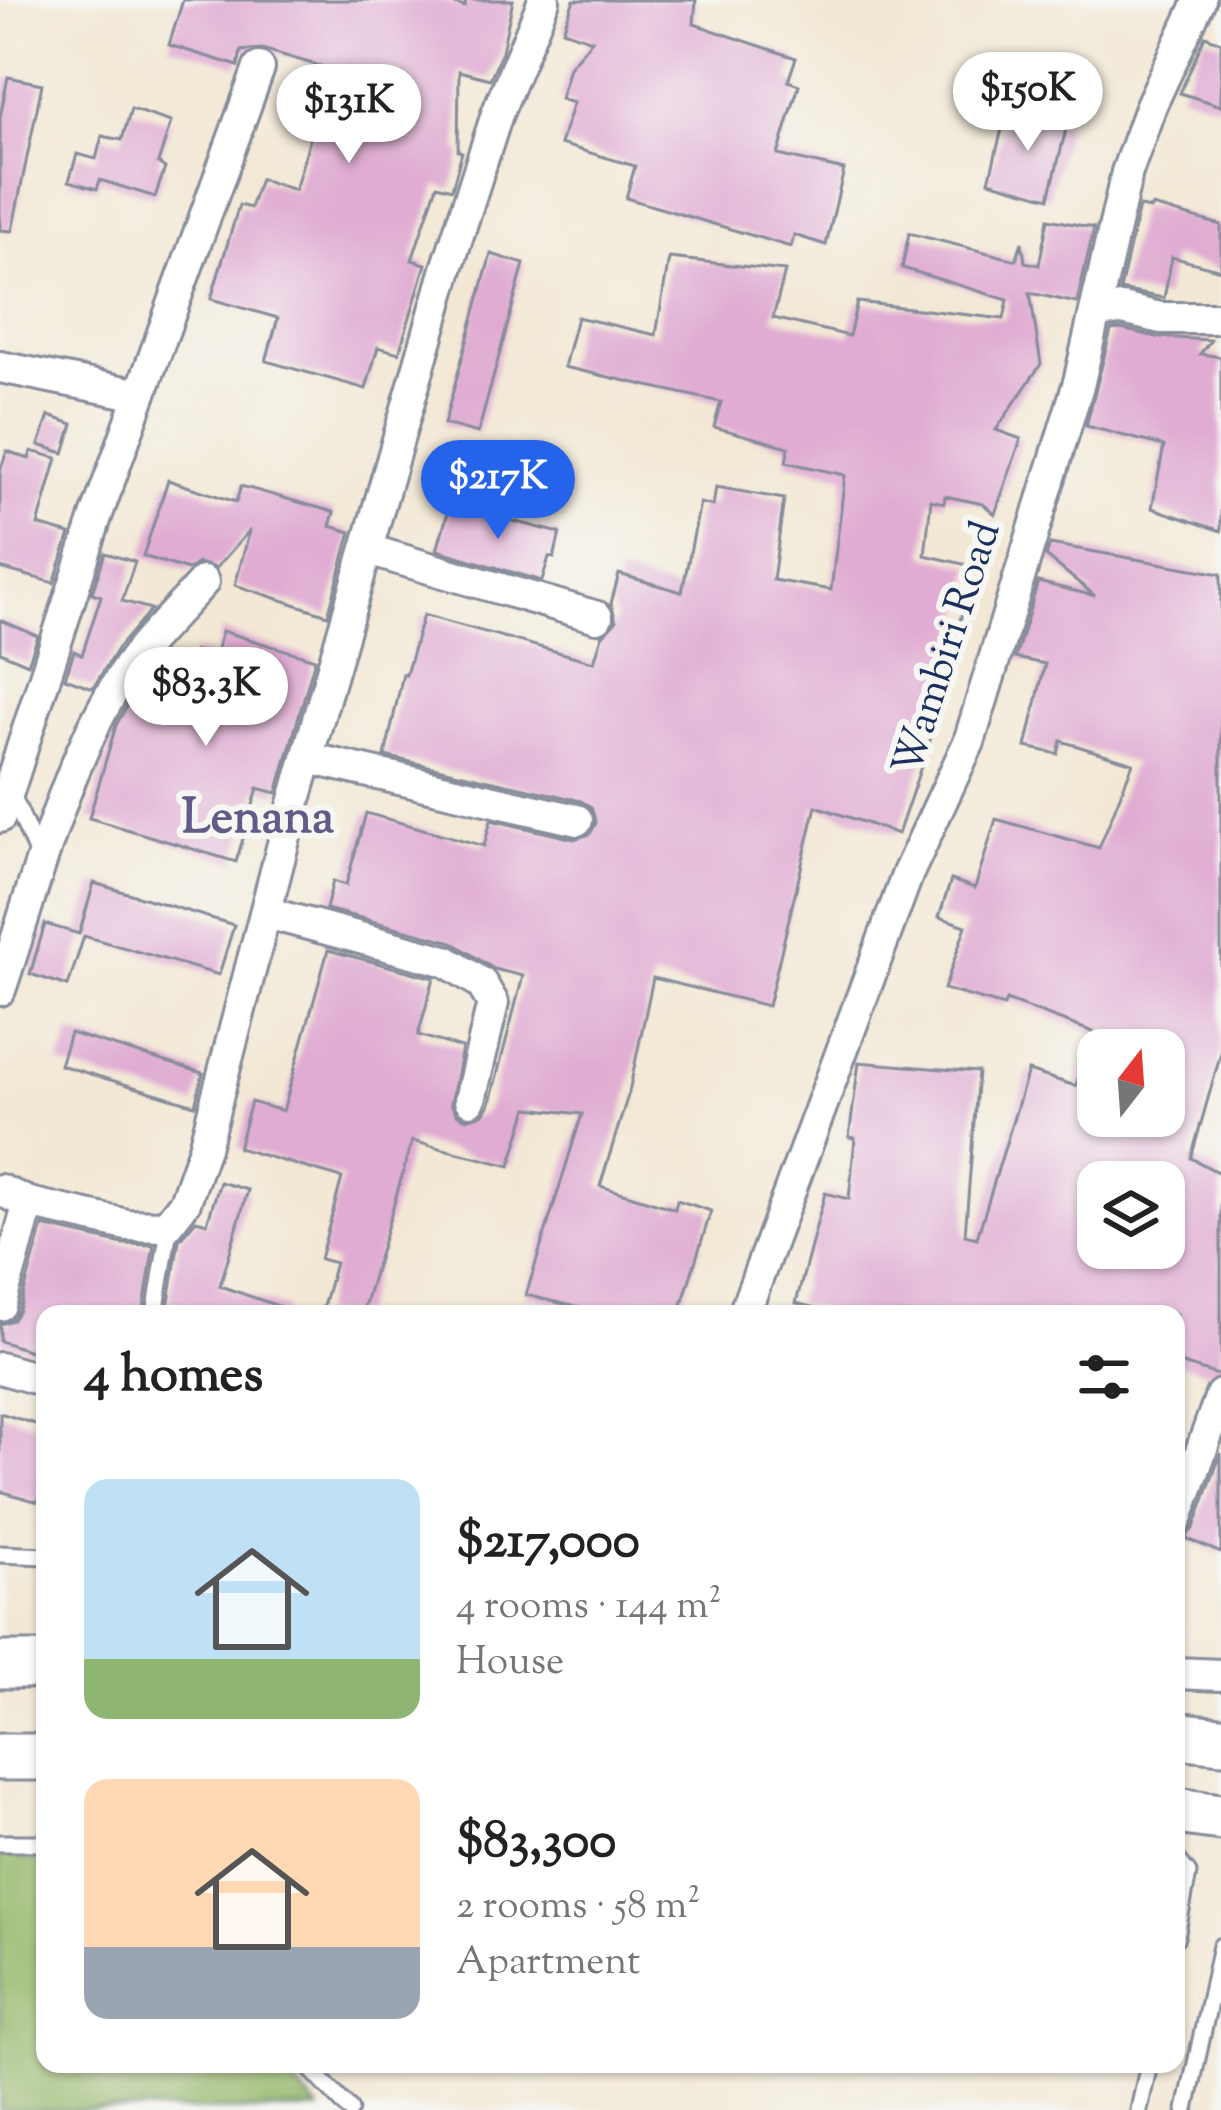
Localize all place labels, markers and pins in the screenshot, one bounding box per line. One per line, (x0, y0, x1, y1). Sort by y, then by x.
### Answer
pin: $150K (944, 52, 1112, 154)
pin: $131K (265, 64, 433, 166)
pin: $217K (414, 440, 582, 542)
pin: $83.3K (108, 647, 304, 749)

